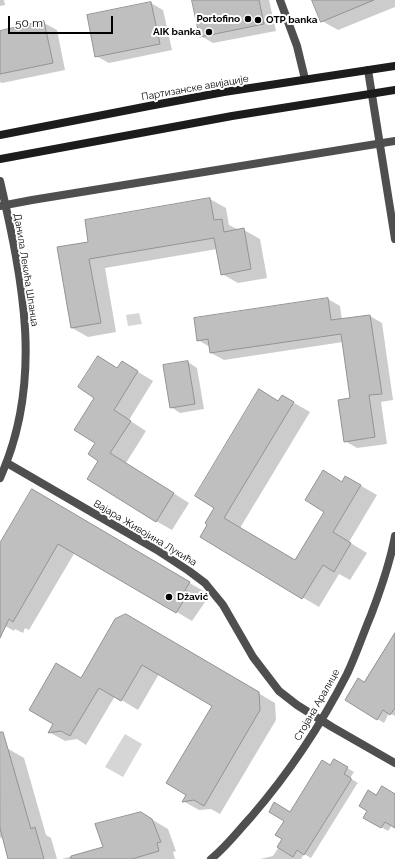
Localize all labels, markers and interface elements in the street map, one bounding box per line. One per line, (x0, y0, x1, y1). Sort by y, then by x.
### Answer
scale bar (10, 8, 115, 34)
place label: Portofino (196, 13, 240, 25)
marker: Portofino (243, 14, 253, 24)
place label: OTP banka (266, 14, 318, 26)
marker: OTP banka (253, 15, 263, 25)
text: 50 m (15, 16, 43, 30)
place label: AIK banka (153, 26, 201, 38)
marker: AIK banka (204, 27, 214, 37)
street label: Партизанске авијације (141, 73, 249, 103)
street label: Данила Лекића Шпанца (11, 213, 41, 327)
street label: Вајара Живојина Лукића (91, 497, 199, 569)
place label: Džavić (177, 591, 208, 603)
marker: Džavić (164, 592, 174, 602)
street label: Стојана Аралице (292, 667, 342, 743)

